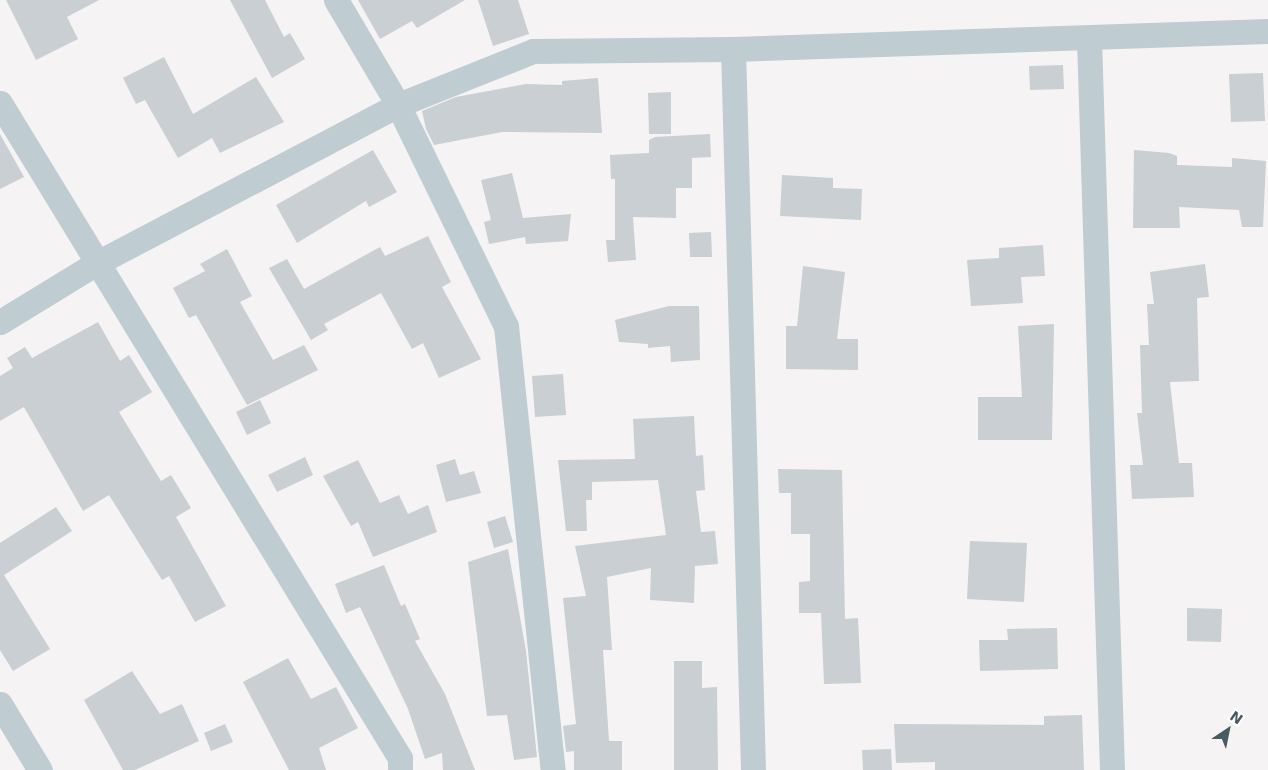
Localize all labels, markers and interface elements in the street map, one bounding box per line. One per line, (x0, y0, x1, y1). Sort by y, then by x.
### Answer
north arrow (1203, 705, 1253, 755)
text: N (1227, 708, 1246, 727)

